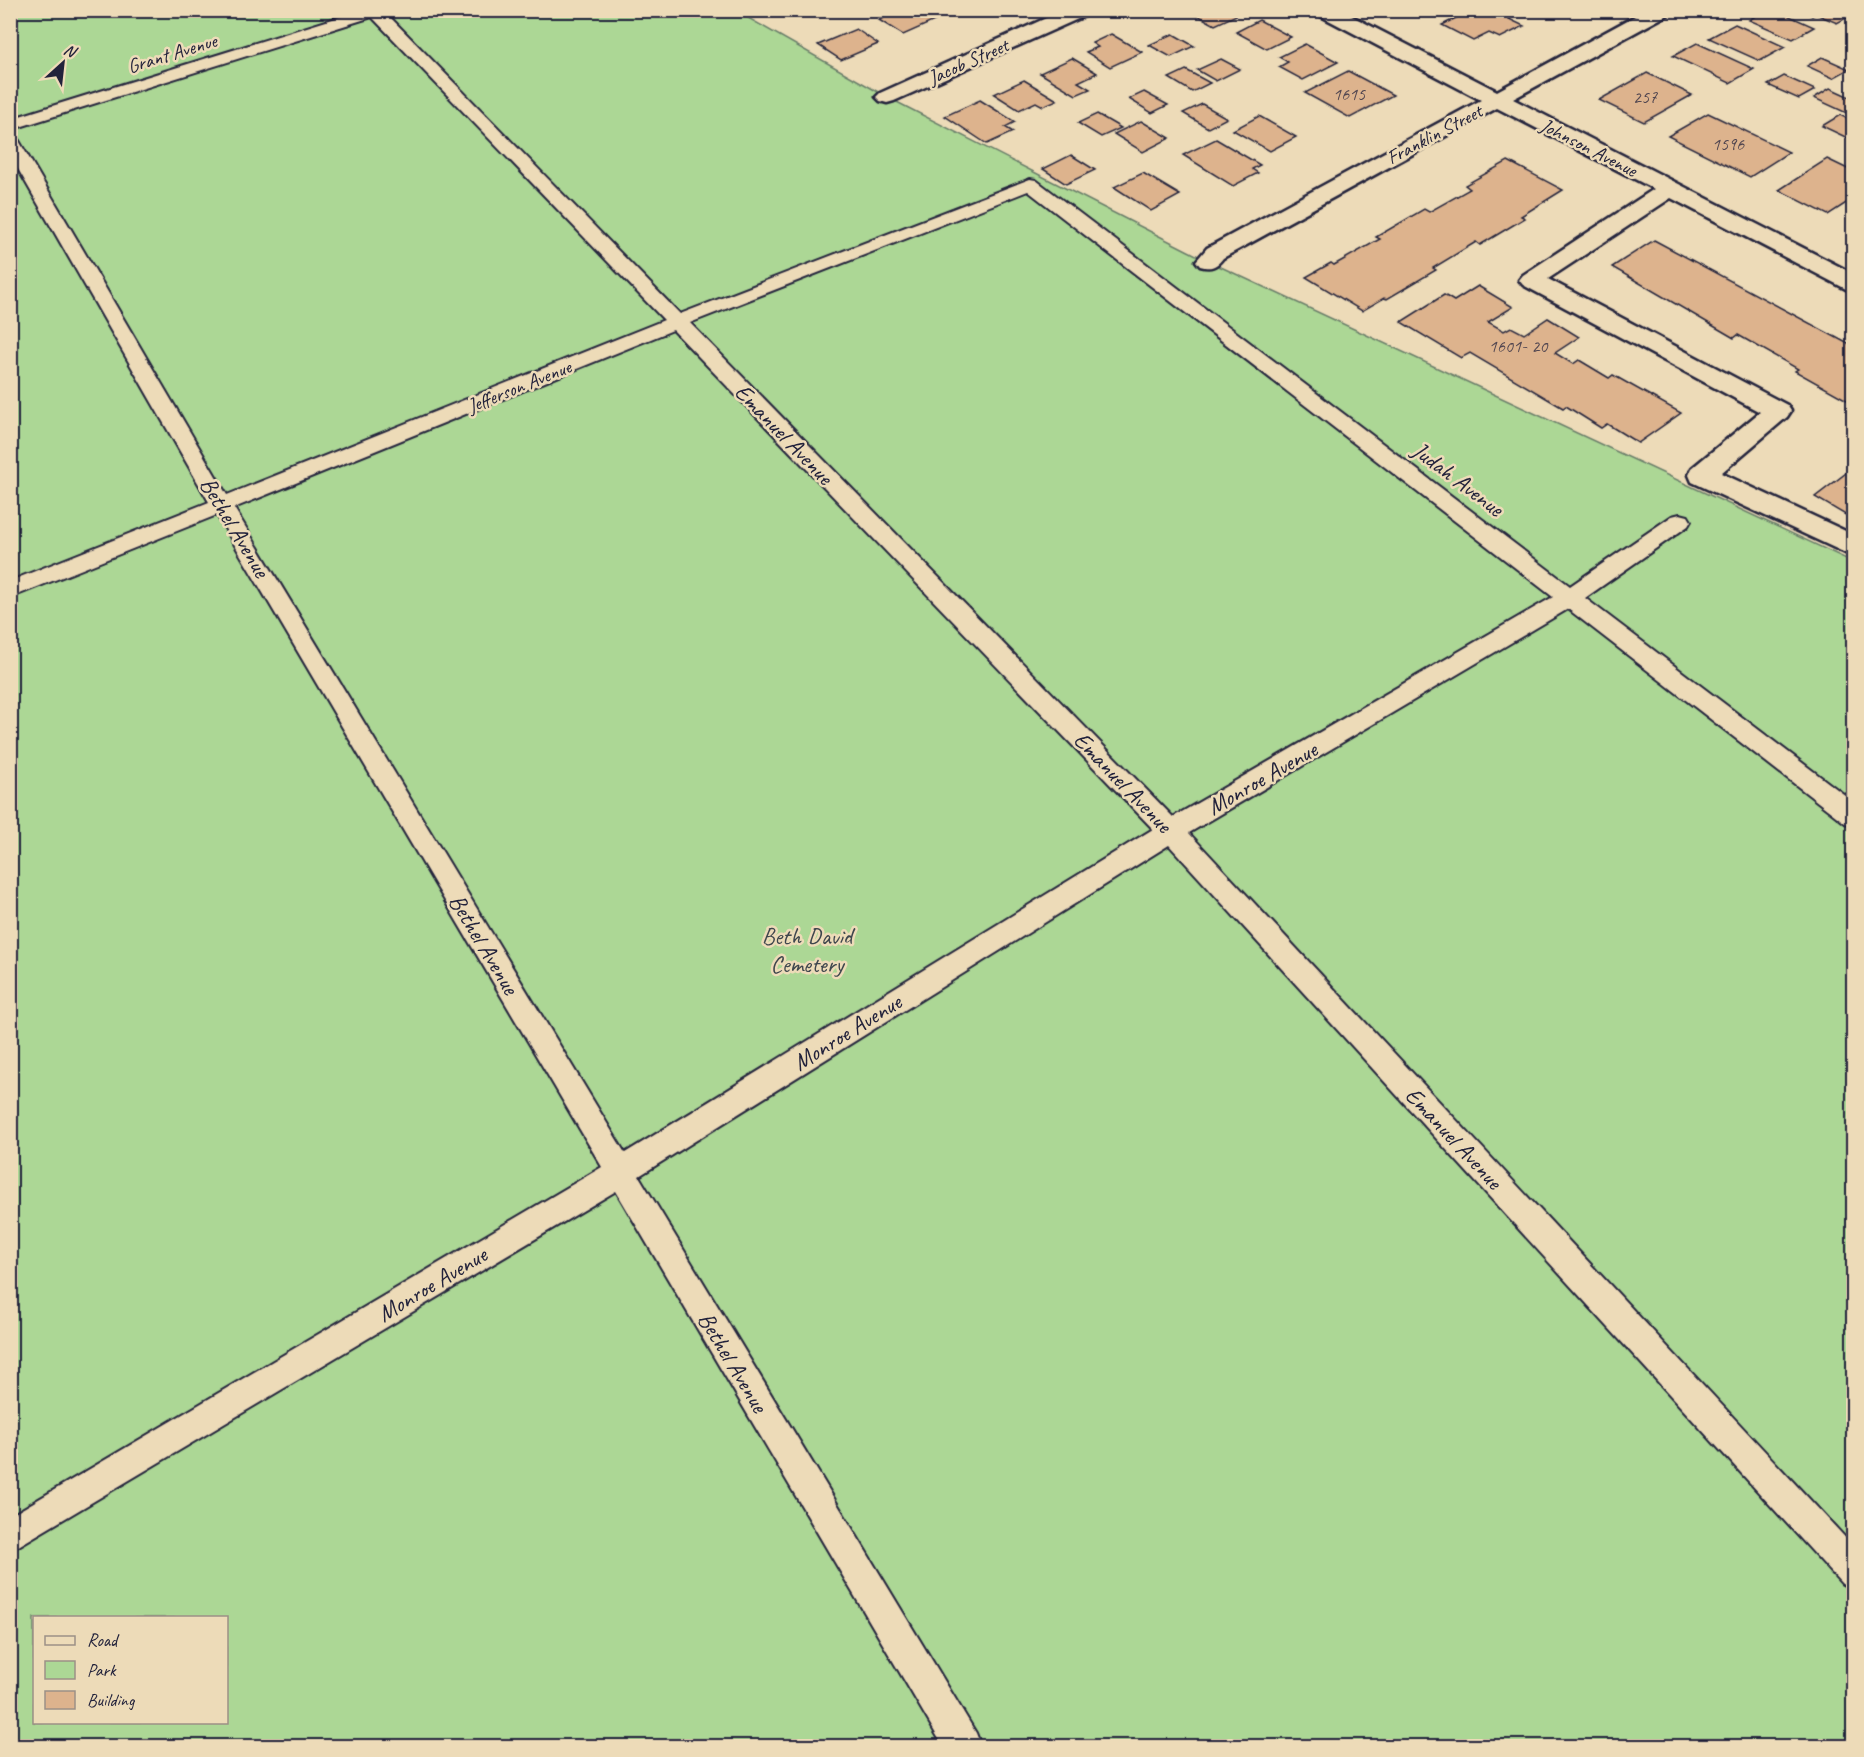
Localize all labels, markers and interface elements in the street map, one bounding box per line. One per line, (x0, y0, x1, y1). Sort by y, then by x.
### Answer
street label: Grant Avenue (125, 28, 221, 79)
street label: Jacob Street (923, 32, 1015, 91)
north arrow (33, 33, 93, 93)
text: N (60, 39, 81, 63)
house number: 1615 (1333, 83, 1366, 105)
house number: 257 (1633, 86, 1658, 108)
street label: Franklin Street (1382, 98, 1489, 170)
street label: Johnson Avenue (1535, 112, 1643, 183)
house number: 1596 (1712, 133, 1745, 155)
house number: 1601- 20 (1489, 335, 1549, 357)
street label: Jefferson Avenue (463, 354, 576, 419)
street label: Emanuel Avenue (728, 377, 841, 492)
street label: Judah Avenue (1406, 434, 1511, 524)
street label: Bethel Avenue (193, 471, 278, 585)
street label: Emanuel Avenue (1067, 725, 1180, 840)
street label: Monroe Avenue (1201, 733, 1324, 822)
street label: Bethel Avenue (442, 888, 527, 1002)
park label: Beth David Cemetery (762, 921, 856, 979)
street label: Monroe Avenue (787, 986, 909, 1077)
street label: Emanuel Avenue (1399, 1081, 1510, 1197)
street label: Monroe Avenue (372, 1238, 494, 1328)
street label: Bethel Avenue (691, 1306, 776, 1420)
legend (33, 1616, 228, 1724)
text: Road (87, 1629, 120, 1651)
text: Park (87, 1659, 117, 1681)
text: Building (87, 1689, 136, 1711)

